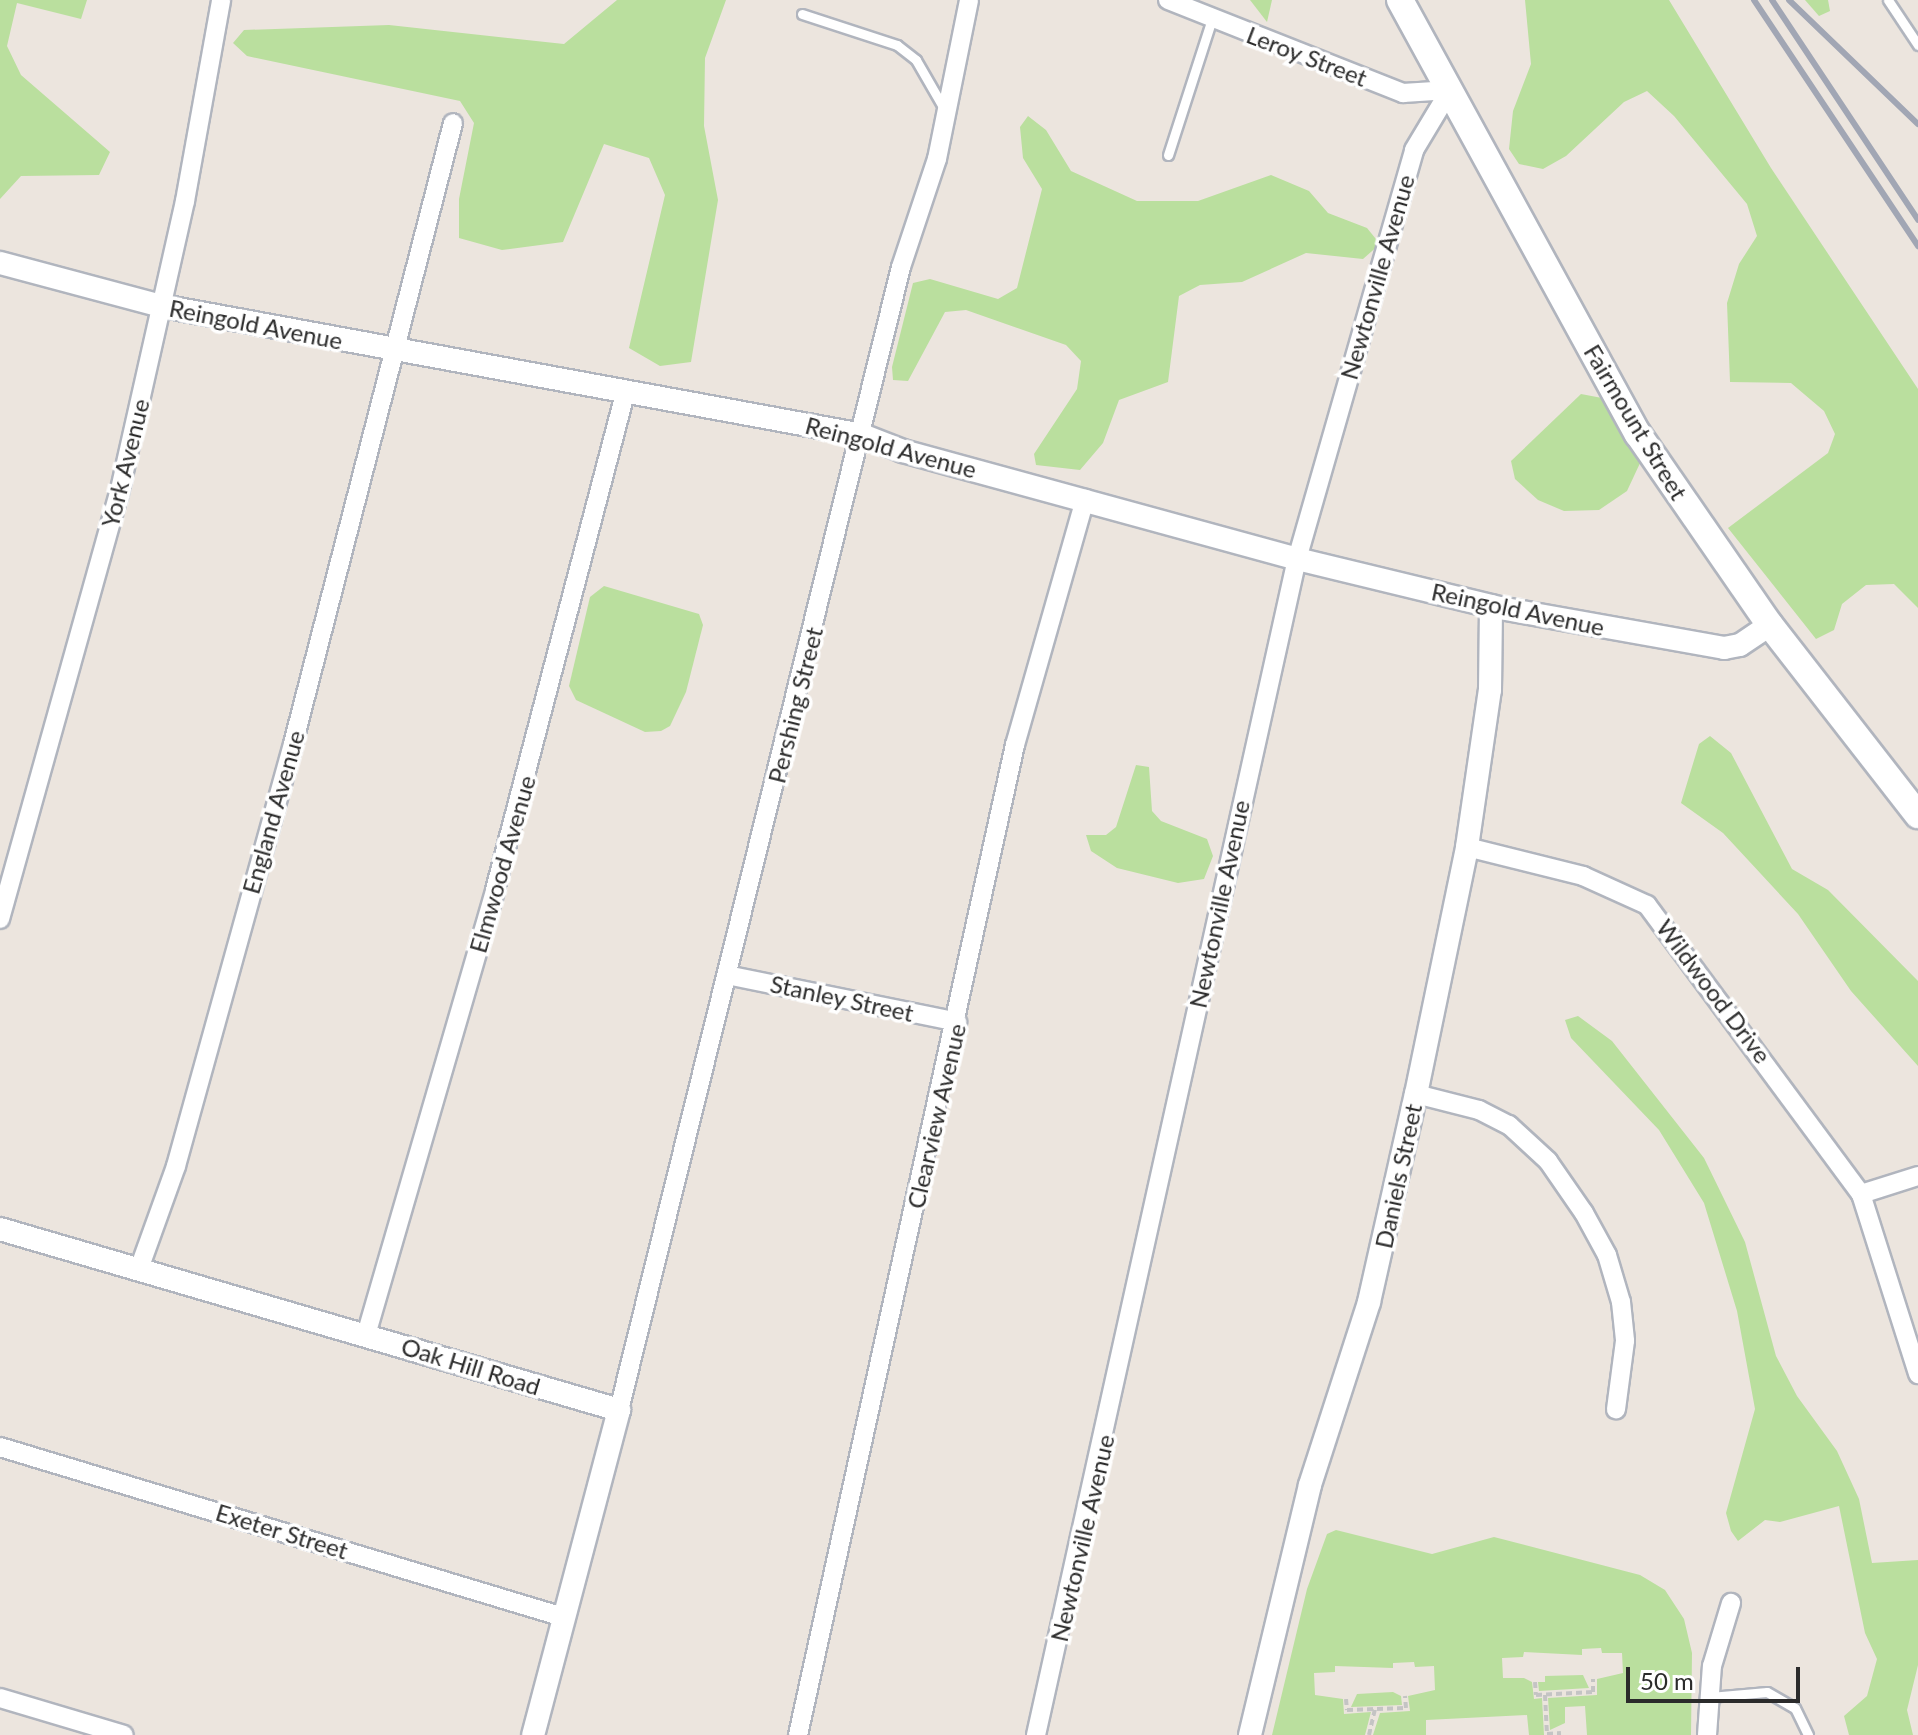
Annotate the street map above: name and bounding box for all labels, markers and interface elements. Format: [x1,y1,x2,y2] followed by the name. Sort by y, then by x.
[1242,20,1372,92] street label: Leroy Street
[1334,171,1420,383] street label: Newtonville Avenue
[167,293,345,355] street label: Reingold Avenue
[1578,339,1694,505] street label: Fairmount Street
[95,395,155,531] street label: York Avenue
[802,410,980,484] street label: Reingold Avenue
[1429,577,1607,641] street label: Reingold Avenue
[762,624,828,786] street label: Pershing Street
[236,727,310,897] street label: England Avenue
[463,772,541,956] street label: Elmwood Avenue
[1183,797,1255,1011] street label: Newtonville Avenue
[1651,914,1777,1068] street label: Wildwood Drive
[768,969,916,1027] street label: Stanley Street
[901,1020,971,1212] street label: Clearview Avenue
[1369,1101,1427,1251] street label: Daniels Street
[398,1331,544,1401] street label: Oak Hill Road
[1044,1431,1120,1645] street label: Newtonville Avenue
[212,1497,352,1565] street label: Exeter Street
[1630,1651,1804,1701] scale bar
[1640,1666,1694,1695] text: 50 m

